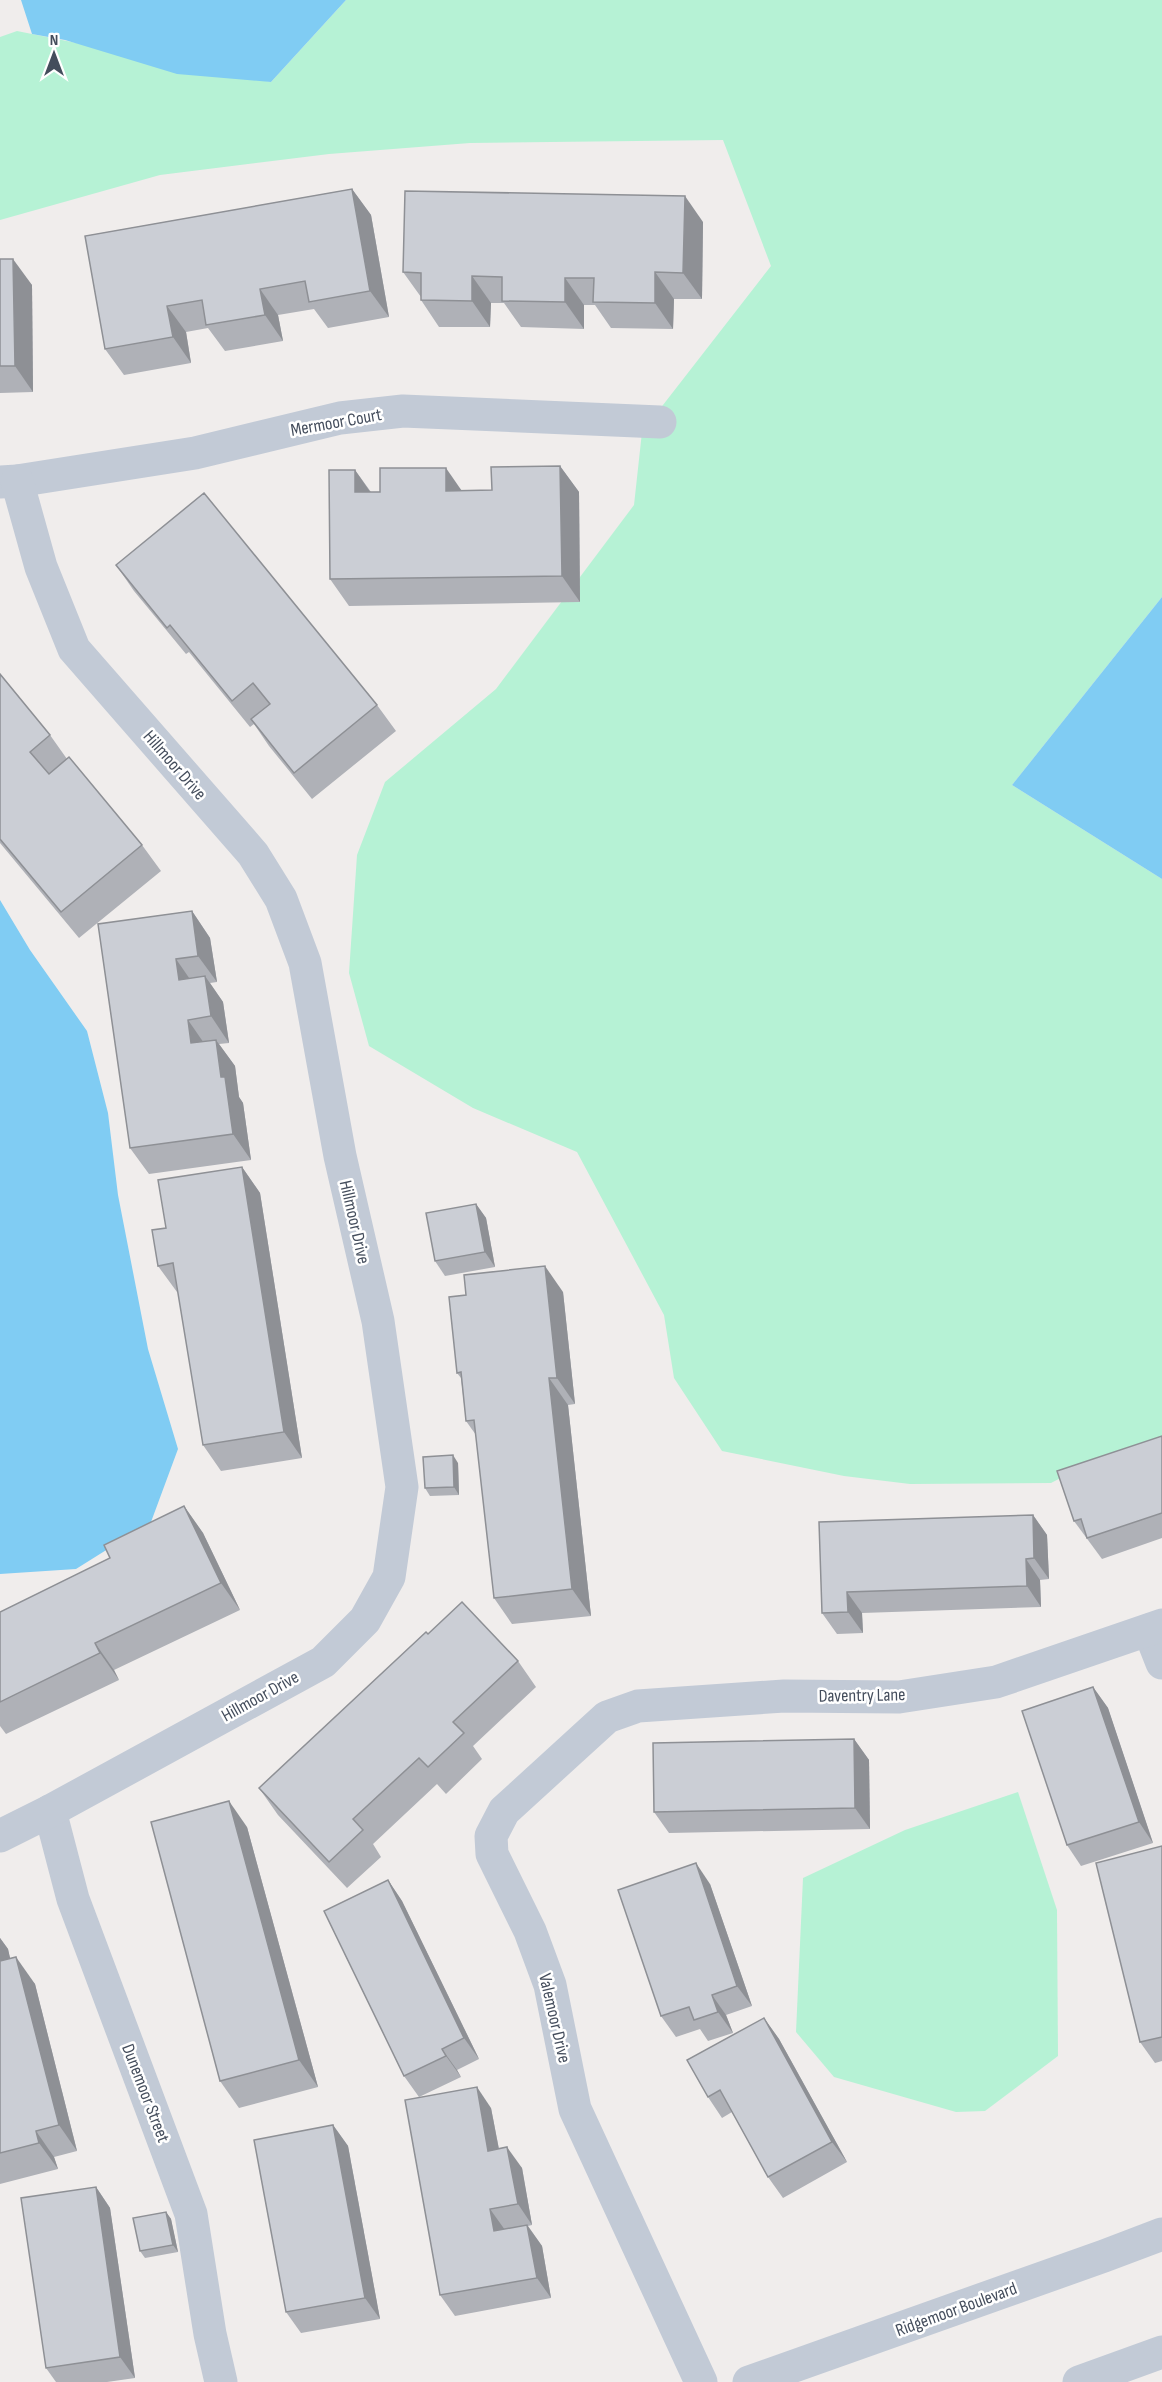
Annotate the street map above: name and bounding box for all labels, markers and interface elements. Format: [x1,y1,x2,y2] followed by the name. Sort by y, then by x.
[24,24,84,84] north arrow
[50,31,58,50] text: N
[289,404,384,441] street label: Mermoor Court
[139,726,210,804] street label: Hillmoor Drive
[335,1178,374,1266] street label: Hillmoor Drive
[218,1667,303,1726] street label: Hillmoor Drive
[819,1684,905,1707] street label: Daventry Lane
[534,1971,575,2065] street label: Valemoor Drive
[117,2041,174,2146] street label: Dunemoor Street
[893,2278,1020,2341] street label: Ridgemoor Boulevard

